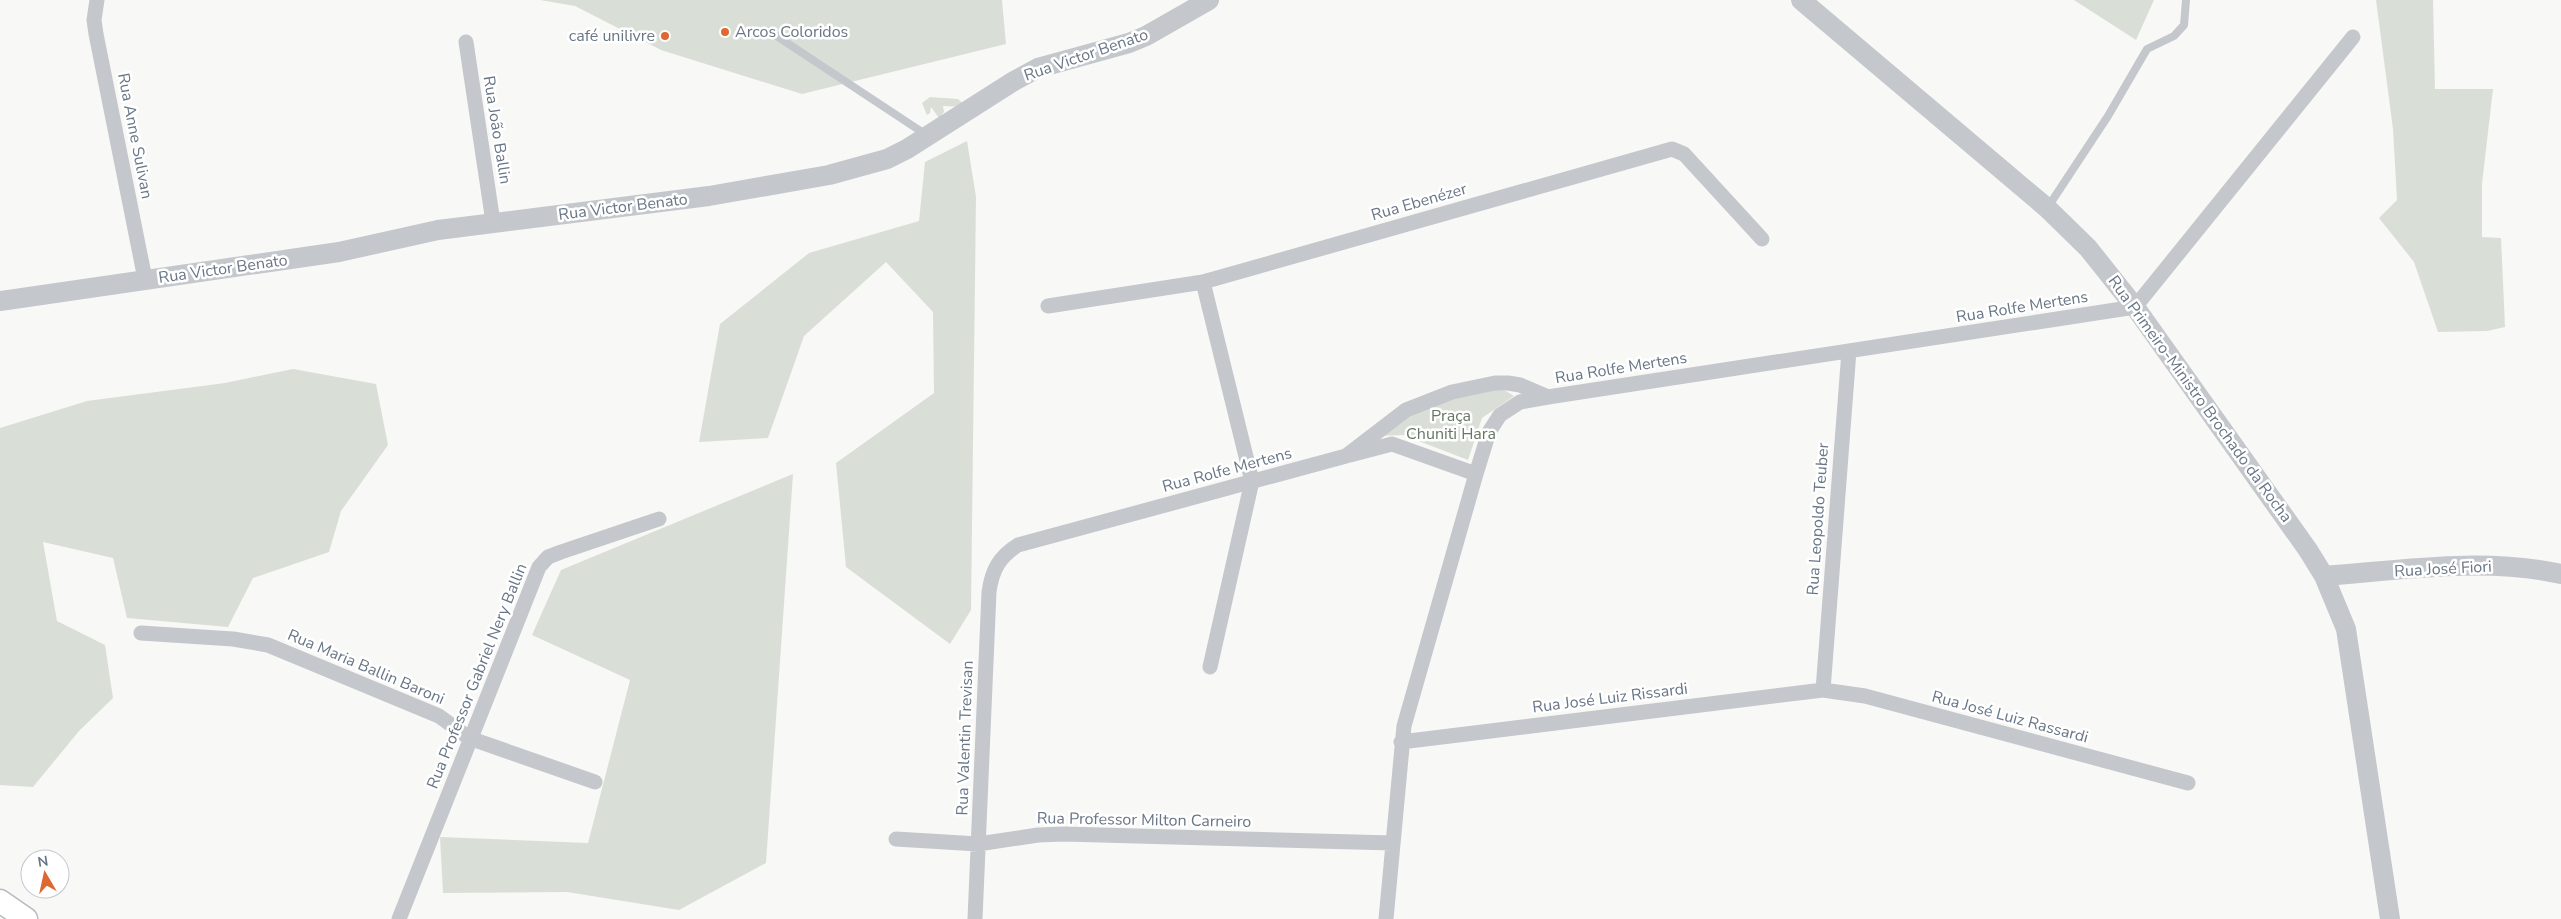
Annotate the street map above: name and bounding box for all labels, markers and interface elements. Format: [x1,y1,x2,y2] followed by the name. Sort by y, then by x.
[735,21,848,43] place label: Arcos Coloridos
[1021,23,1151,87] street label: Rua Victor Benato
[569,25,655,47] place label: café unilivre
[719,26,731,38] marker: Arcos Coloridos
[659,30,671,42] marker: café unilivre
[112,71,158,201] street label: Rua Anne Sulivan
[478,74,516,186] street label: Rua João Ballin
[1369,178,1470,226] street label: Rua Ebenézer
[557,188,689,226] street label: Rua Victor Benato
[157,249,289,289] street label: Rua Victor Benato
[2103,271,2297,527] street label: Rua Primeiro-Ministro Brochado da Rocha
[1954,286,2090,328] street label: Rua Rolfe Mertens
[1553,347,1689,389] street label: Rua Rolfe Mertens
[1406,405,1496,445] park label: Praça Chuniti Hara
[1160,442,1294,498] street label: Rua Rolfe Mertens
[1802,442,1834,596] street label: Rua Leopoldo Teuber
[2394,555,2492,583] street label: Rua José Fiori
[422,560,532,792] street label: Rua Professor Gabriel Nery Ballin
[284,624,448,710] street label: Rua Maria Ballin Baroni
[951,660,979,816] street label: Rua Valentin Trevisan
[1531,678,1689,718] street label: Rua José Luiz Rissardi
[1929,686,2091,748] street label: Rua José Luiz Rassardi
[1037,807,1252,833] street label: Rua Professor Milton Carneiro
[20,849,70,899] north arrow
[36,851,50,872] text: N

